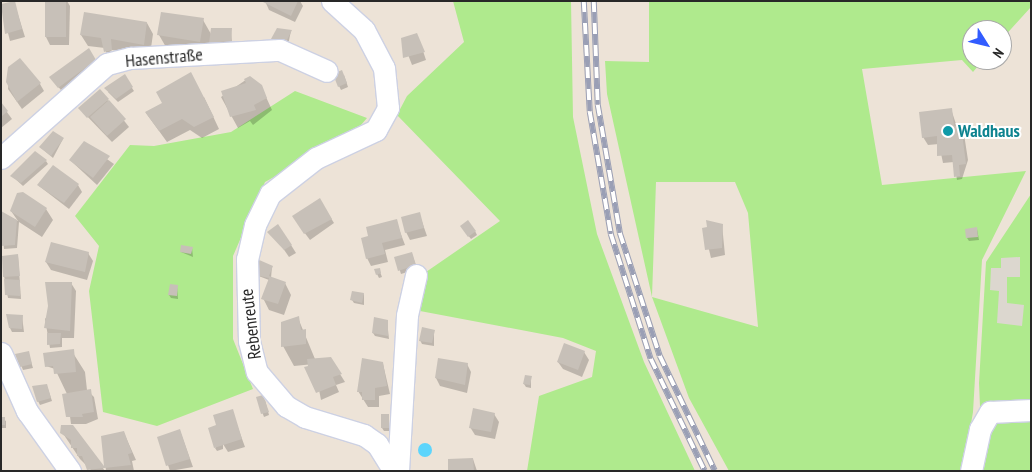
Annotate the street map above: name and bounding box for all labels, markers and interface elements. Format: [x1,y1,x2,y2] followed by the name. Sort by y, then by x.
[962,20,1012,70] north arrow
[124,44,204,72] street label: Hasenstraße
[989,45,1008,62] text: N
[958,120,1020,142] place label: Waldhaus
[942,125,954,137] marker: Waldhaus
[236,287,266,361] street label: Rebenreute

